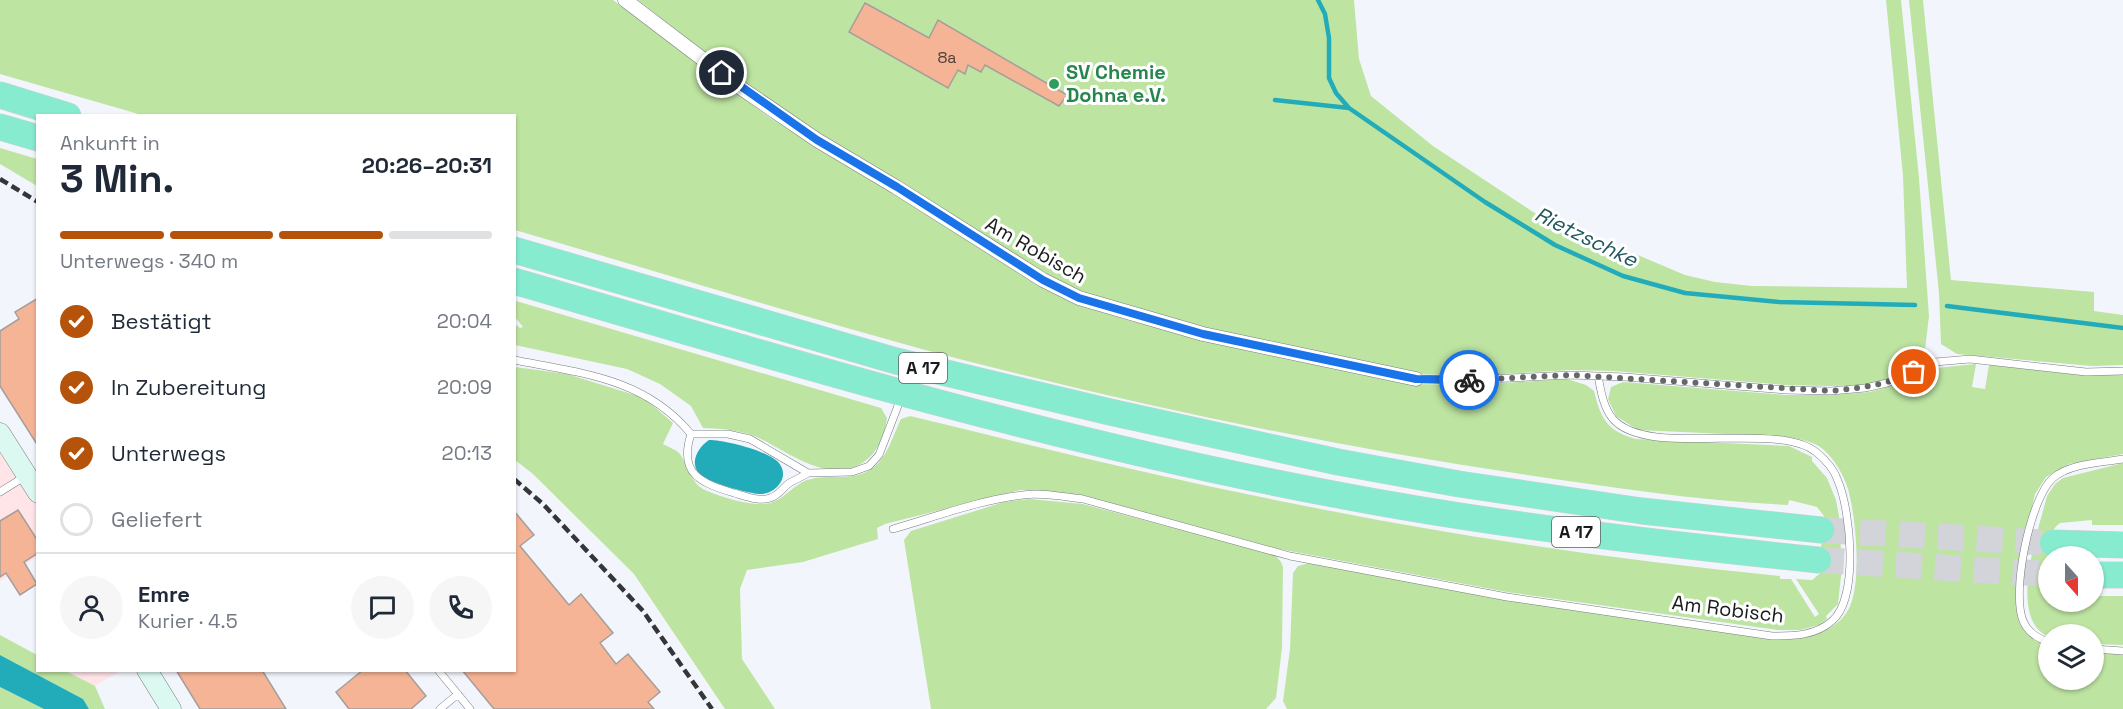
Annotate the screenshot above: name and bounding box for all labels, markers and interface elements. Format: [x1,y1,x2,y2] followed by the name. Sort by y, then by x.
[696,47,747,98] pin
[937,47,957,68] house number: 8a
[705,56,738,89] icon: home
[1066,59,1166,108] place label: SV Chemie Dohna e.V.
[1047,77,1061,91] marker: SV Chemie Dohna e.V.
[60,130,160,156] text: Ankunft in
[362,151,492,179] text: 20:26–20:31
[60,154,174,203] text: 3 Min.
[1531,200,1643,274] water label: Rietzschke
[981,211,1091,289] street label: Am Robisch
[60,248,238,274] text: Unterwegs · 340 m
[60,305,93,338] icon: check
[111,307,212,335] text: Bestätigt
[437,308,492,334] text: 20:04
[1888,346,1939,397] pin
[1439,350,1499,410] courier
[899,353,947,383] road number: A 17
[1897,355,1930,388] icon: bag
[1453,364,1486,397] icon: bike
[60,371,93,404] icon: check
[111,373,266,401] text: In Zubereitung
[437,374,492,400] text: 20:09
[60,437,93,470] icon: check
[111,439,226,467] text: Unterwegs
[442,440,492,466] text: 20:13
[111,505,203,533] text: Geliefert
[1552,517,1600,547] road number: A 17
[2038,546,2104,612] north arrow
[2038,546,2104,690] map controls
[60,576,123,639] button: person
[351,576,414,639] button: chat
[429,576,492,639] button: phone
[138,580,190,608] text: Emre
[1671,589,1785,629] street label: Am Robisch
[138,608,238,634] text: Kurier · 4.5
[2038,624,2104,690] button: layers

